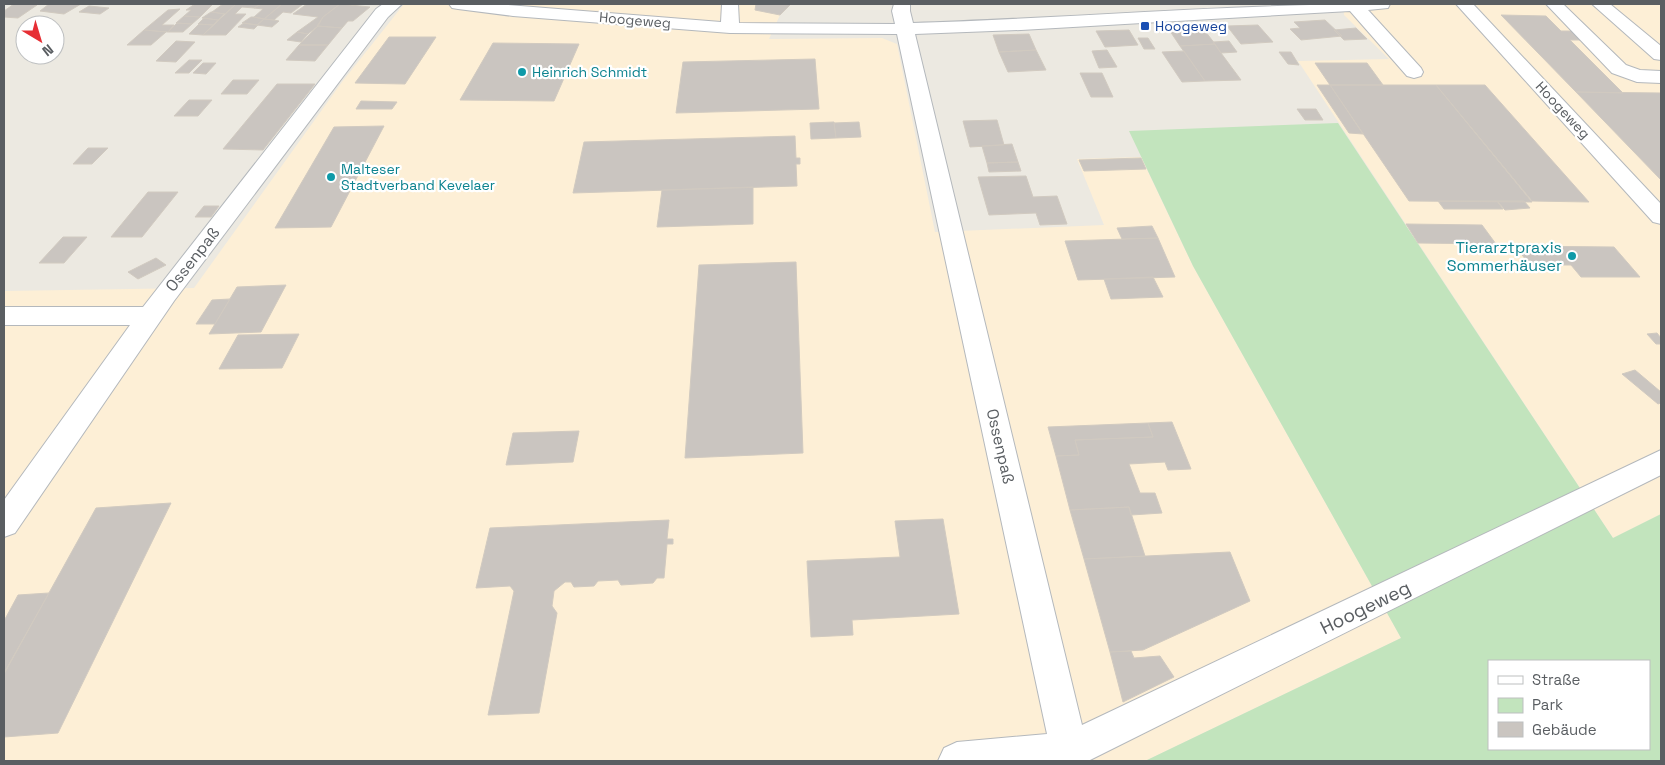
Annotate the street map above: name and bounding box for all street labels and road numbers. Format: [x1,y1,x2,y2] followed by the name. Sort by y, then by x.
[598,8,672,32] street label: Hoogeweg
[1532,78,1594,142] street label: Hoogeweg
[161,223,224,296] street label: Ossenpaß
[982,407,1019,486] street label: Ossenpaß
[1316,575,1415,640] street label: Hoogeweg

